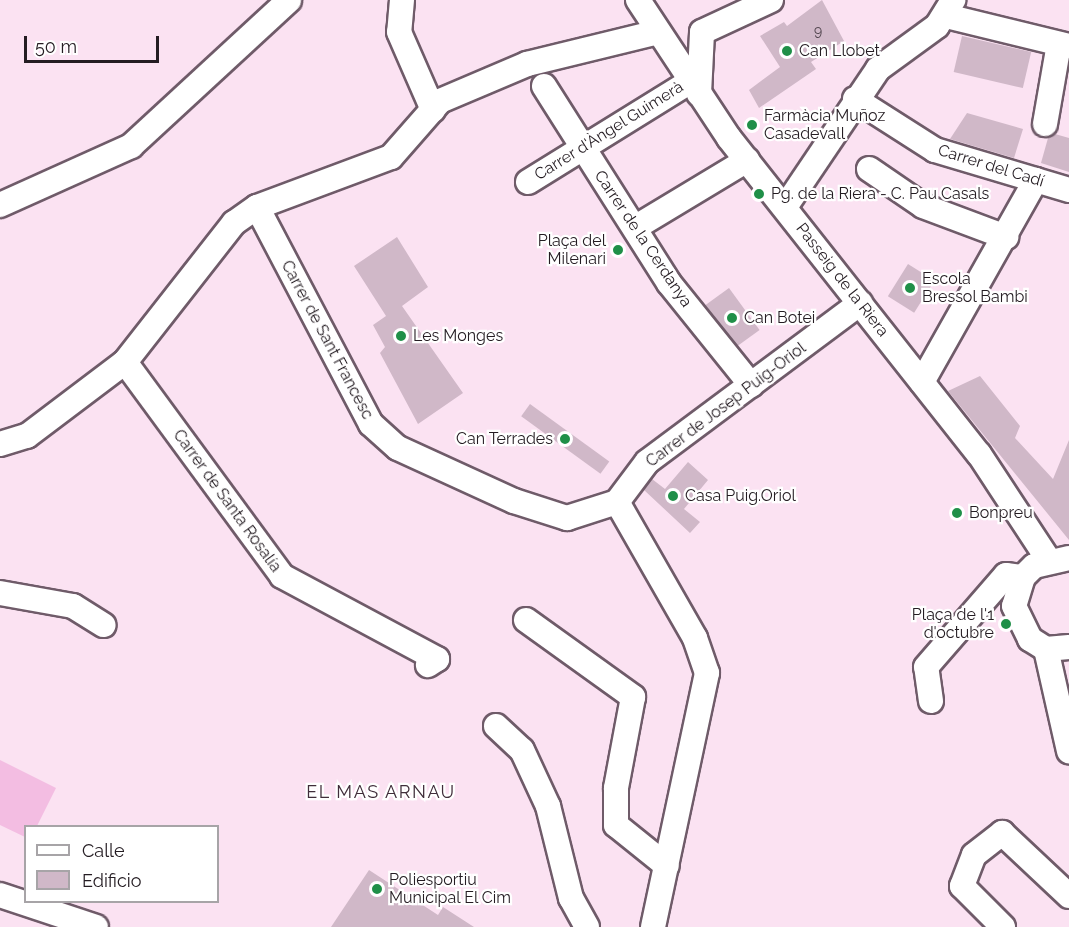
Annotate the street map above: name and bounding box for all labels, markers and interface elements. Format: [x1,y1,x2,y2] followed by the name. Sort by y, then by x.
[814,23,822,39] house number: 9
[27,24,162,62] scale bar
[35,36,77,57] text: 50 m
[799,41,880,61] place label: Can Llobet
[780,44,794,58] marker: Can Llobet
[531,77,687,185] street label: Carrer d'Àngel Guimerà
[764,106,885,144] place label: Farmàcia Muñoz Casadevall
[745,118,759,132] marker: Farmàcia Muñoz Casadevall
[935,141,1047,191] street label: Carrer del Cadí
[590,167,696,311] street label: Carrer de la Cerdanya
[771,184,989,204] place label: Pg. de la Riera - C. Pau Casals
[752,187,766,201] marker: Pg. de la Riera - C. Pau Casals
[792,219,892,341] street label: Passeig de la Riera
[538,231,606,269] place label: Plaça del Milenari
[611,243,625,257] marker: Plaça del Milenari
[277,257,377,423] street label: Carrer de Sant Francesc
[922,269,1028,307] place label: Escola Bressol Bambi
[903,281,917,295] marker: Escola Bressol Bambi
[744,308,815,328] place label: Can Botei
[725,311,739,325] marker: Can Botei
[413,326,503,346] place label: Les Monges
[394,329,408,343] marker: Les Monges
[642,338,810,472] street label: Carrer de Josep Puig-Oriol
[169,426,285,576] street label: Carrer de Santa Rosalía
[456,429,553,449] place label: Can Terrades
[558,432,572,446] marker: Can Terrades
[685,486,796,506] place label: Casa Puig.Oriol
[666,489,680,503] marker: Casa Puig.Oriol
[969,503,1033,523] place label: Bonpreu
[950,506,964,520] marker: Bonpreu
[912,605,994,643] place label: Plaça de l'1 d'octubre
[999,617,1013,631] marker: Plaça de l'1 d'octubre
[306,781,456,803] district label: EL MAS ARNAU
[24,825,219,903] legend
[82,840,125,861] text: Calle
[82,870,141,891] text: Edificio
[389,870,512,908] place label: Poliesportiu Municipal El Cim
[370,882,384,896] marker: Poliesportiu Municipal El Cim

